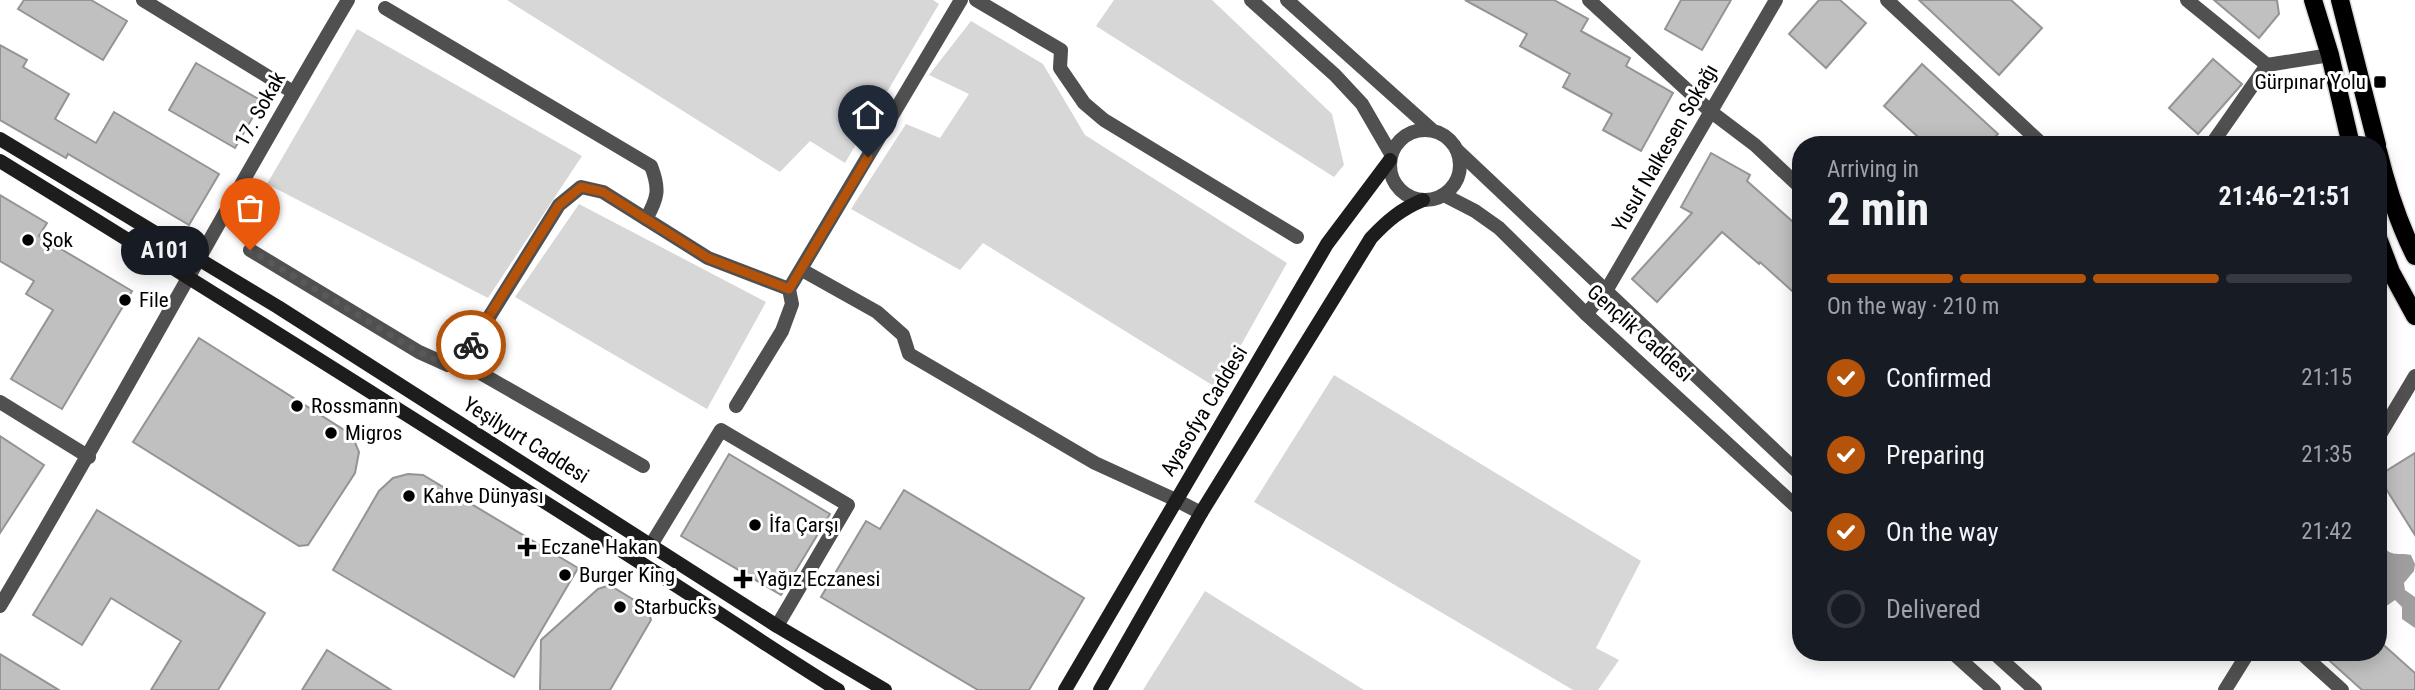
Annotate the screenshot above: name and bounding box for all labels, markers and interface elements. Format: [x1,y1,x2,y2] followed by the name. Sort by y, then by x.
[1607,60,1723,236] street label: Yusuf Nalkesen Sokağı
[230,67,291,150] street label: 17. Sokak
[2254,70,2366,94] place label: Gürpınar Yolu
[2372,74,2388,90] marker: Gürpınar Yolu
[838,85,898,157] pin
[849,96,887,134] icon: home
[1827,156,1919,183] text: Arriving in
[220,178,280,250] pin
[2218,181,2352,211] text: 21:46–21:51
[1827,182,1929,236] text: 2 min
[231,189,269,227] icon: bag
[120,226,208,274] callout: A101
[42,228,73,252] place label: Şok
[20,232,36,248] marker: Şok
[141,237,189,264] text: A101
[1583,280,1697,386] street label: Gençlik Caddesi
[139,288,169,312] place label: File
[117,292,133,308] marker: File
[1827,293,1999,320] text: On the way · 210 m
[436,310,506,380] courier
[452,326,490,364] icon: bike
[1156,342,1252,480] street label: Ayasofya Caddesi
[1827,359,1865,397] icon: check
[1886,363,1992,393] text: Confirmed
[2301,364,2352,391] text: 21:15
[459,392,593,488] street label: Yeşilyurt Caddesi
[311,394,398,418] place label: Rossmann
[289,398,305,414] marker: Rossmann
[345,421,402,445] place label: Migros
[323,425,339,441] marker: Migros
[1827,436,1865,474] icon: check
[1886,440,1985,470] text: Preparing
[2301,441,2352,468] text: 21:35
[423,484,544,508] place label: Kahve Dünyası
[401,488,417,504] marker: Kahve Dünyası
[769,513,839,537] place label: İfa Çarşı
[1827,513,1865,551] icon: check
[747,517,763,533] marker: İfa Çarşı
[1886,517,1999,547] text: On the way
[2301,518,2352,545] text: 21:42
[541,535,658,559] place label: Eczane Hakan
[519,539,535,555] marker: Eczane Hakan
[579,563,675,587] place label: Burger King
[557,567,573,583] marker: Burger King
[757,567,880,591] place label: Yağız Eczanesi
[735,571,751,587] marker: Yağız Eczanesi
[1886,594,1981,624] text: Delivered
[634,595,717,619] place label: Starbucks
[612,599,628,615] marker: Starbucks

